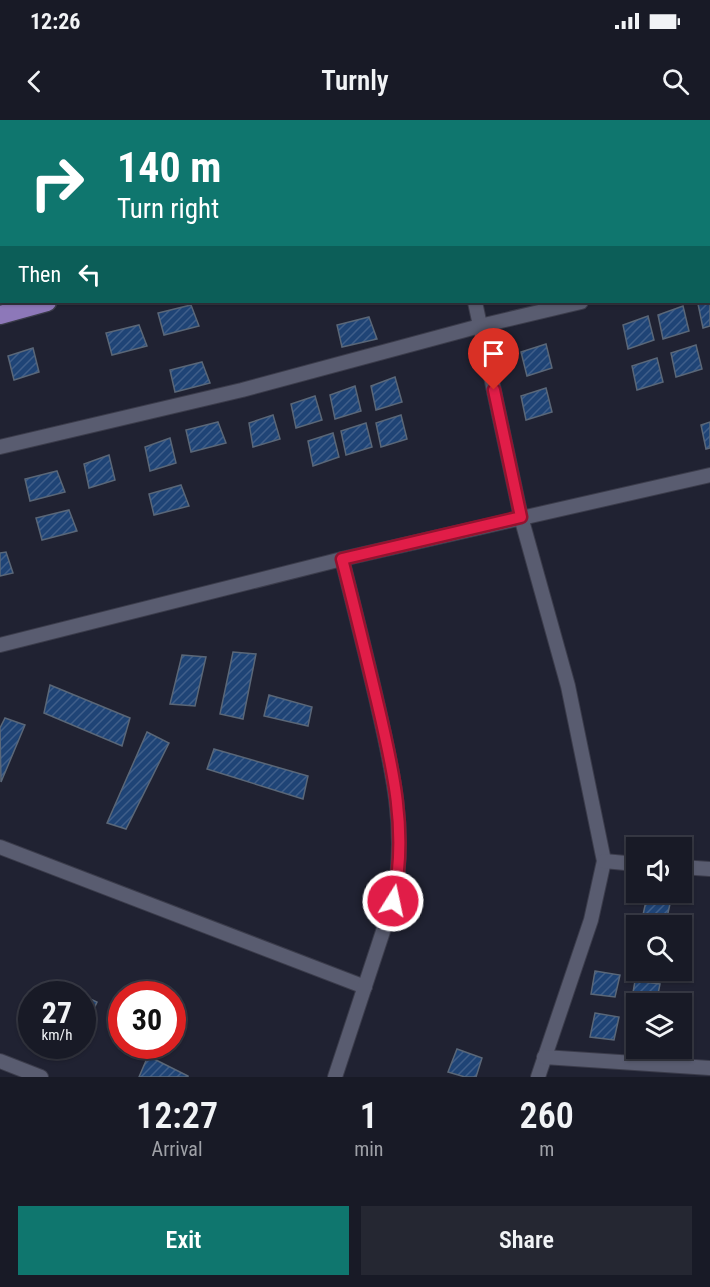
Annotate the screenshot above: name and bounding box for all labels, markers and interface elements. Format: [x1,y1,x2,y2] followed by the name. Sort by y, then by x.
[30,9,81,34] text: 12:26
[18,65,51,98] icon: back
[321,65,389,97] text: Turnly
[659,65,692,98] icon: search
[117,143,222,192] text: 140 m
[18,144,96,222] icon: right
[117,193,219,225] text: Turn right
[73,258,106,291] icon: left
[18,262,61,287] text: Then
[468,328,519,390] pin
[477,337,510,370] icon: arrive
[626,837,692,1059] map controls
[626,837,692,903] button: sound
[361,869,425,933] position arrow
[626,915,692,981] button: search
[108,981,186,1059] speed limit sign: 30
[626,993,692,1059] button: layers
[42,995,72,1030] text: 27
[42,1026,72,1044] text: km/h
[136,1095,218,1137] text: 12:27
[360,1095,378,1137] text: 1
[520,1095,574,1137] text: 260
[152,1137,203,1161] text: Arrival
[354,1137,383,1161] text: min
[539,1137,554,1161] text: m
[18,1206,349,1275] button: Exit
[361,1206,692,1275] button: Share

